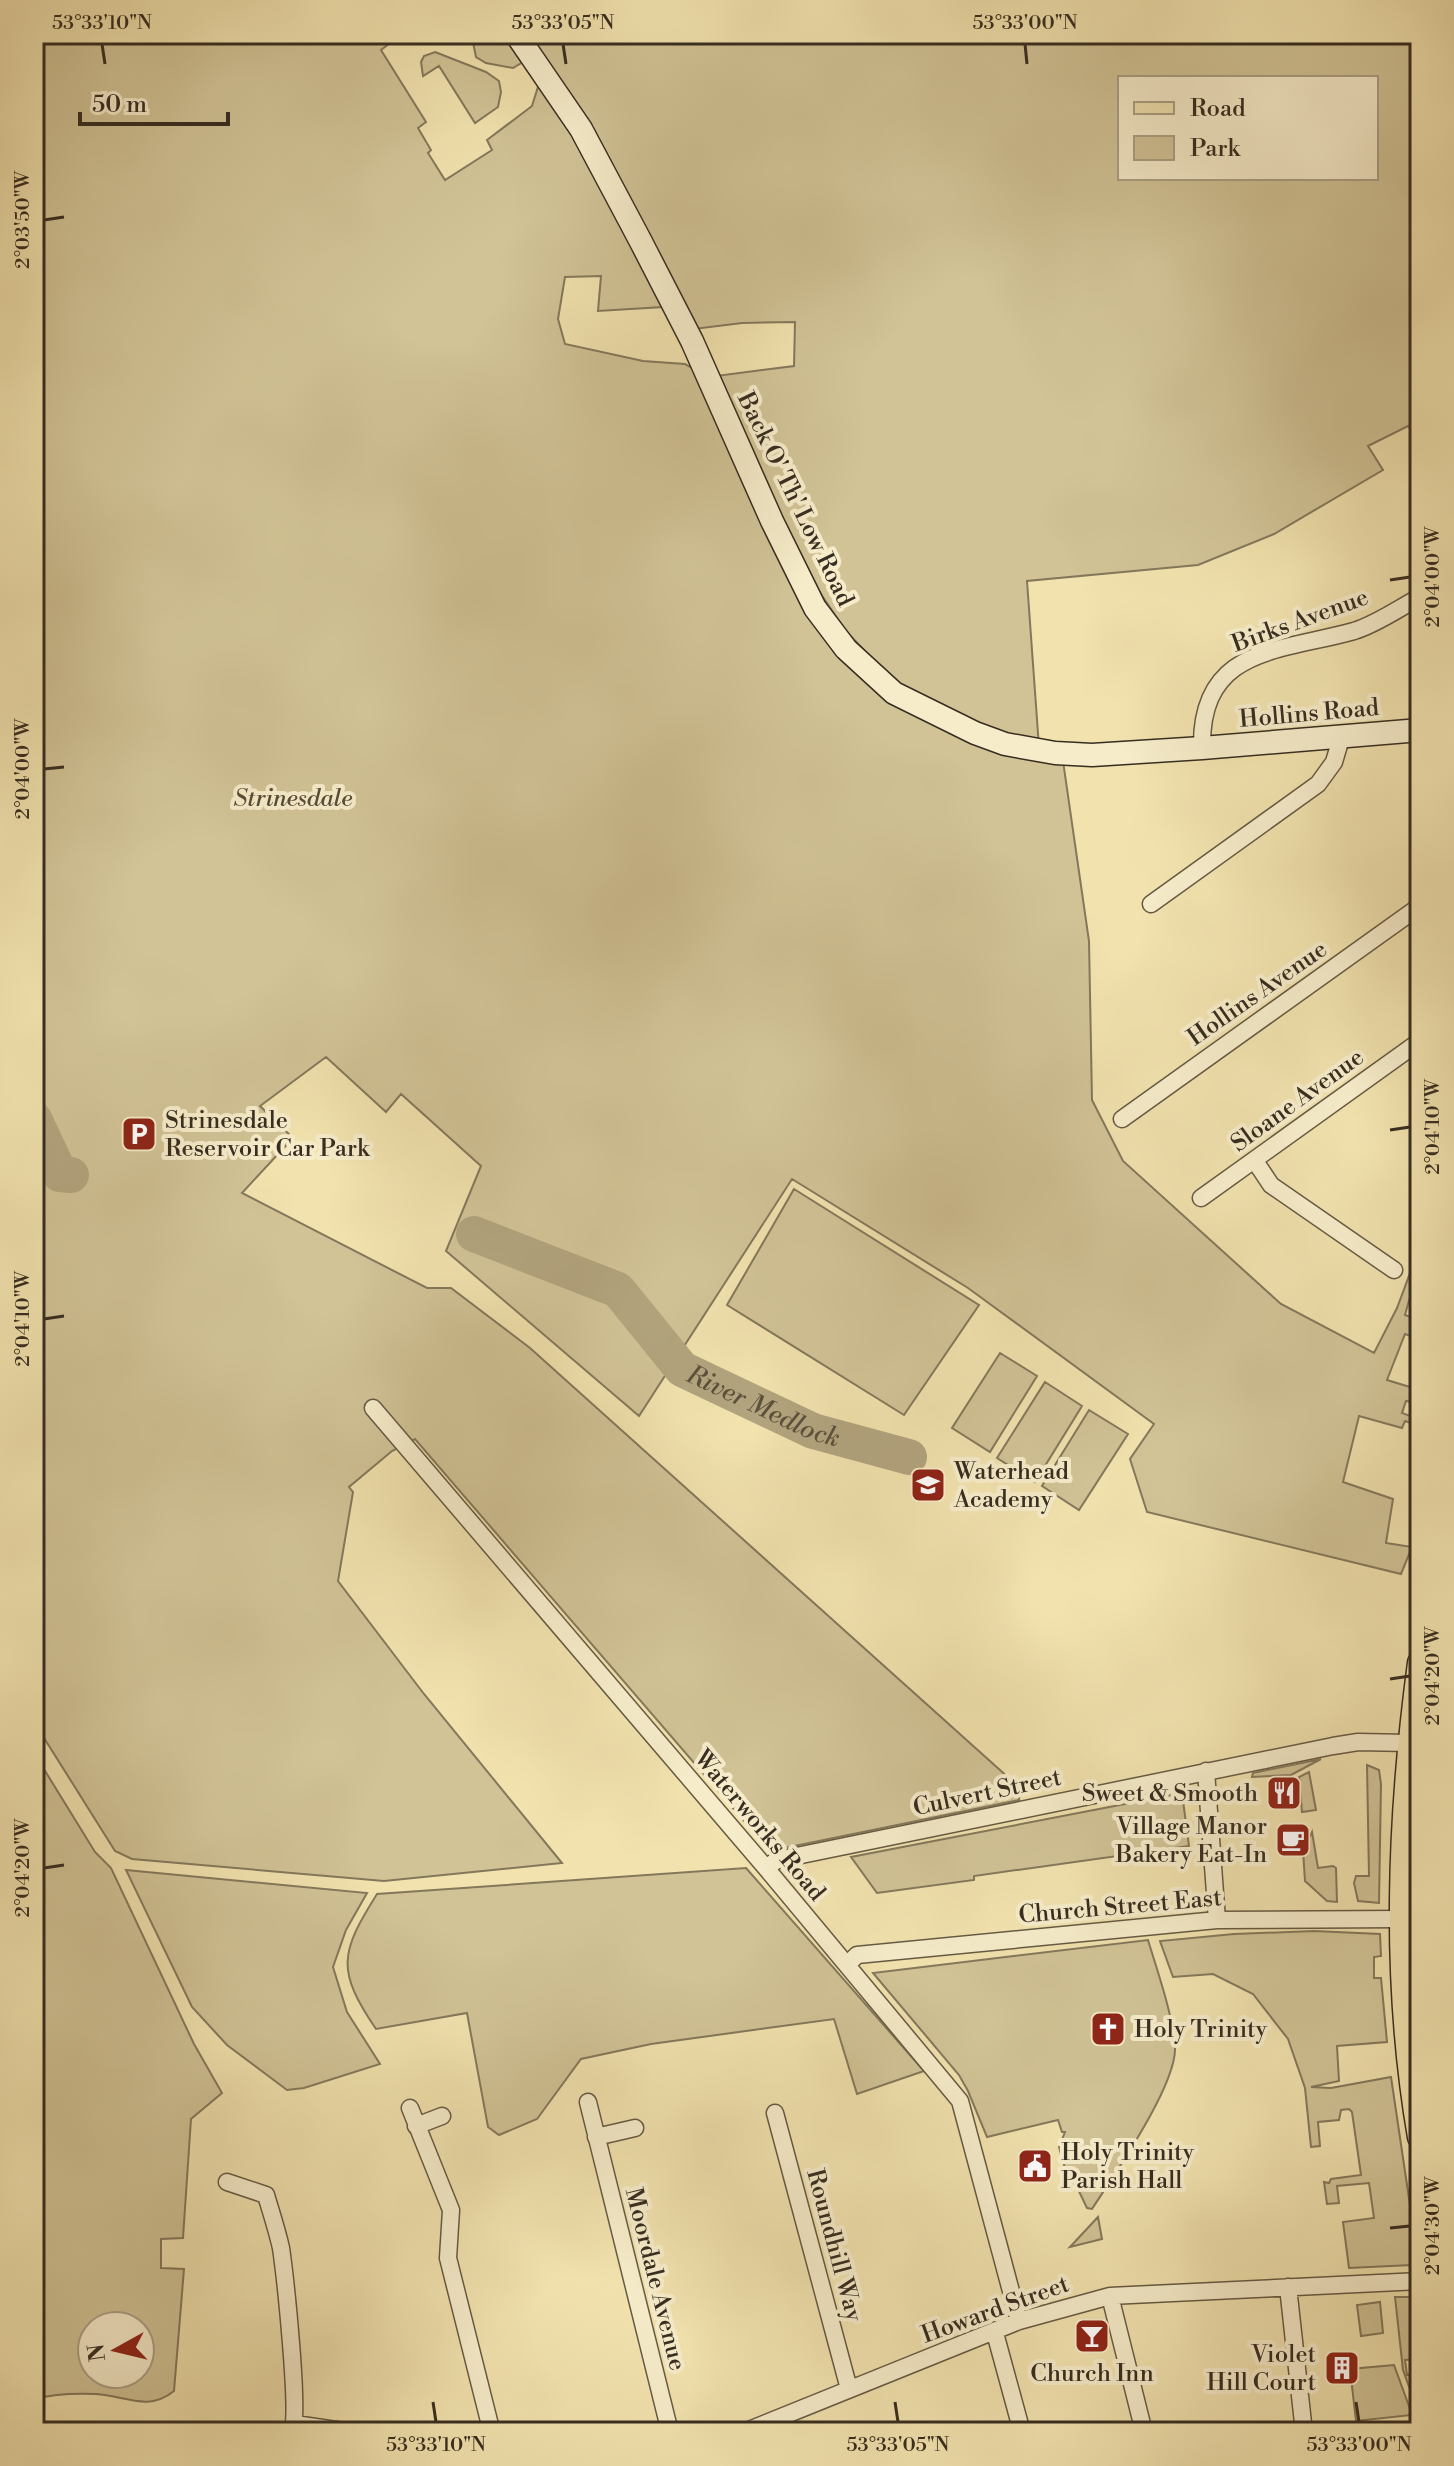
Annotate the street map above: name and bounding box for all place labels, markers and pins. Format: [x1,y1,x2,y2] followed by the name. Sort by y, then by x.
[165,1106,371,1164] place label: Strinesdale Reservoir Car Park
[120,1115,158,1153] parking icon: Strinesdale Reservoir Car Park
[953,1457,1069,1515] place label: Waterhead Academy
[909,1466,947,1504] school or university icon: Waterhead Academy
[1265,1774,1303,1812] restaurant icon: Sweet & Smooth
[1082,1779,1258,1809] place label: Sweet & Smooth
[1115,1812,1267,1870] place label: Village Manor Bakery Eat-In
[1274,1821,1312,1859] cafe icon: Village Manor Bakery Eat-In
[1089,2010,1127,2048] church icon: Holy Trinity
[1134,2015,1268,2045] place label: Holy Trinity
[1061,2138,1195,2196] place label: Holy Trinity Parish Hall
[1016,2147,1054,2185] public building icon: Holy Trinity Parish Hall
[1073,2317,1111,2355] bar icon: Church Inn
[1207,2340,1317,2398] place label: Violet Hill Court
[1323,2349,1361,2387] building icon: Violet Hill Court
[1030,2359,1154,2389] place label: Church Inn

